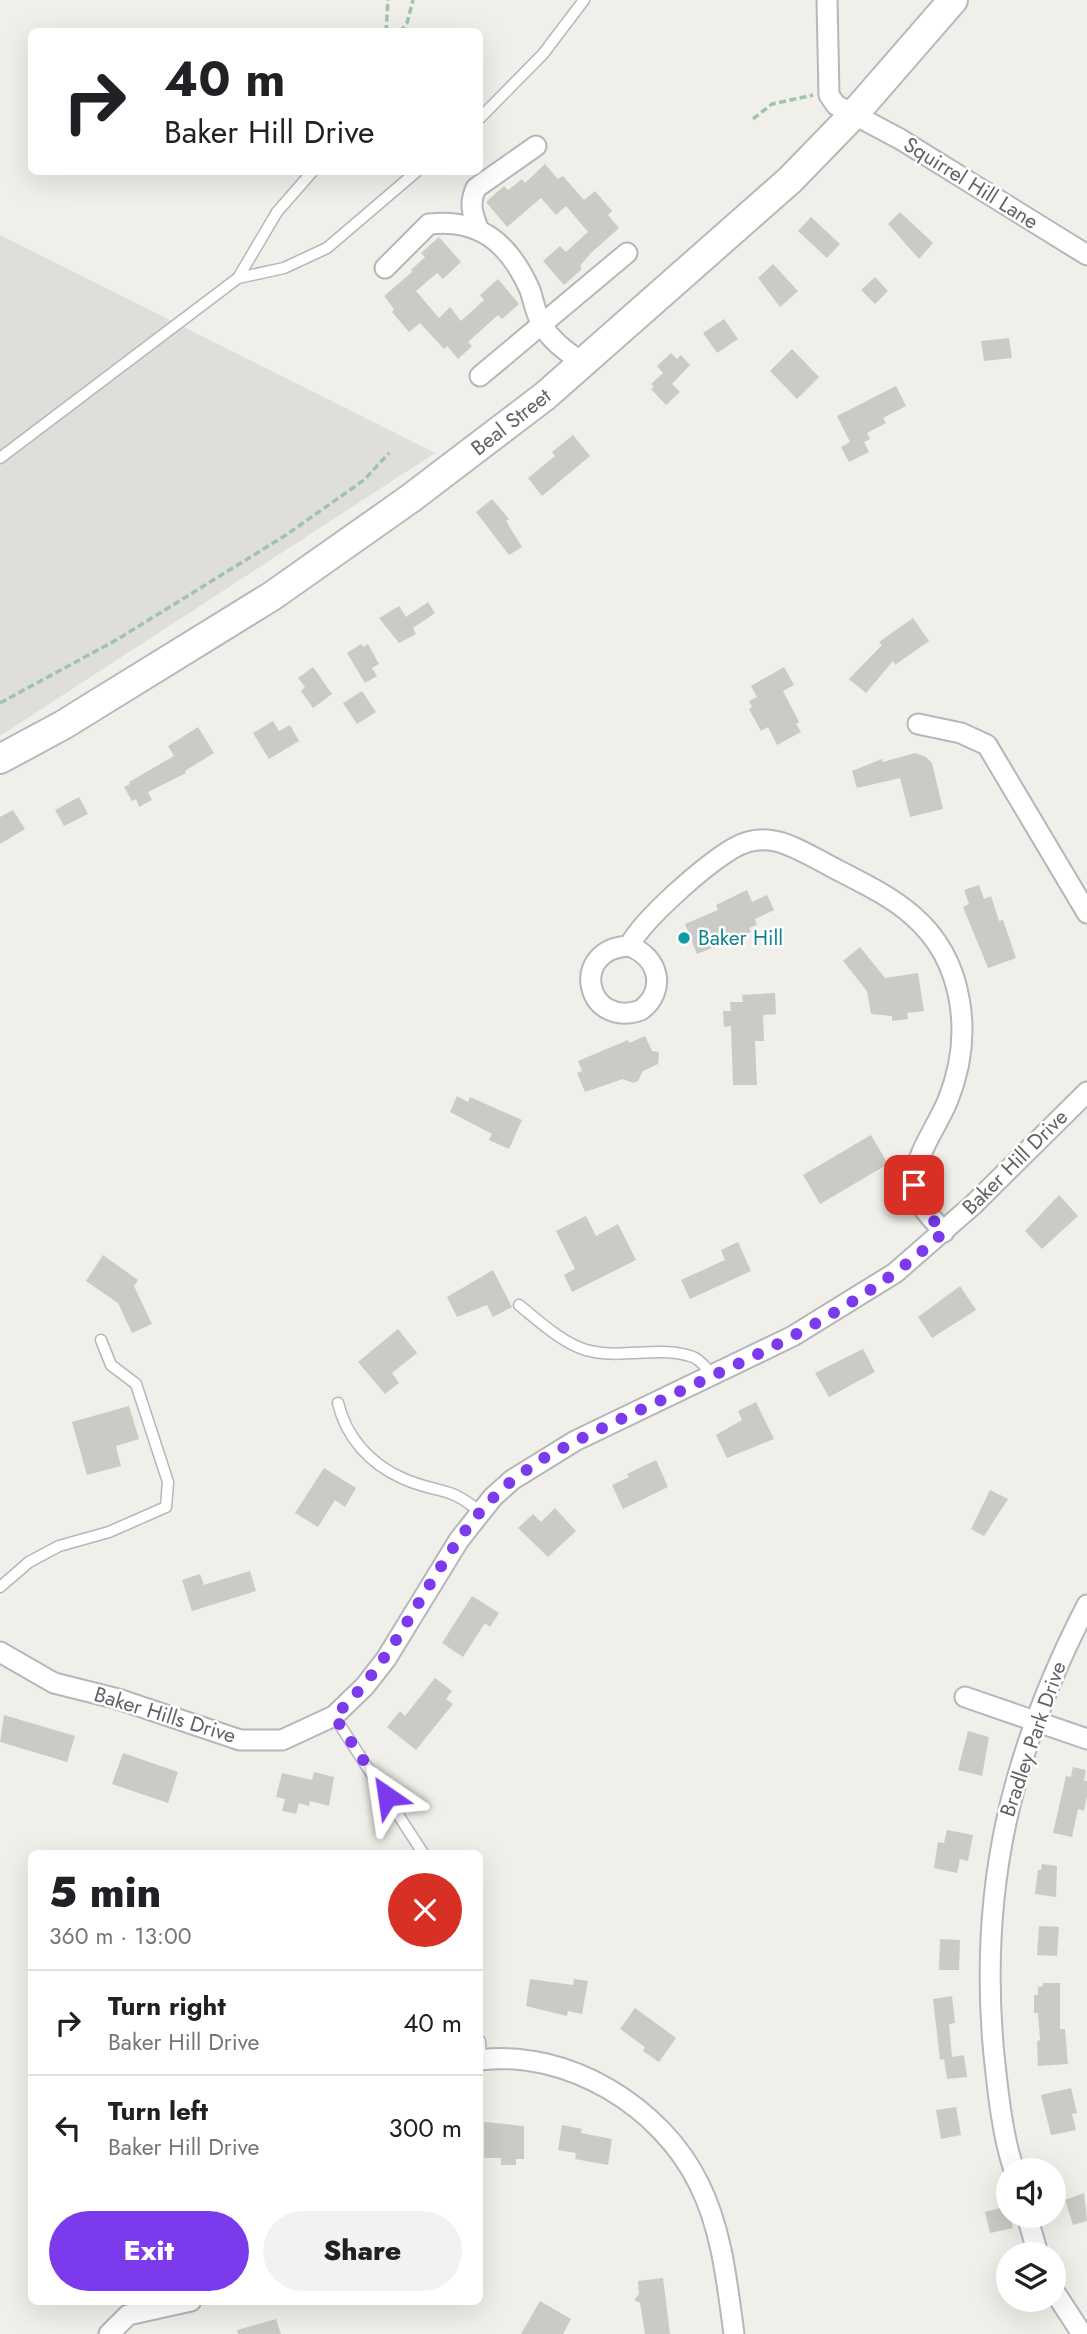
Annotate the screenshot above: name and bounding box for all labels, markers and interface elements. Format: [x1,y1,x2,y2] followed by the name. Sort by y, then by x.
[164,44,286,114] text: 40 m
[49,56,140,147] icon: right
[164,109,375,155] text: Baker Hill Drive
[898,130,1044,237] street label: Squirrel Hill Lane
[465,381,557,463] street label: Beal Street
[698,923,783,953] place label: Baker Hill
[676,930,692,946] marker: Baker Hill
[956,1102,1075,1221] street label: Baker Hill Drive
[884,1155,944,1215] pin
[895,1166,933,1204] icon: arrive
[992,1657,1074,1821] street label: Bradley Park Drive
[90,1679,240,1751] street label: Baker Hills Drive
[350,1759,424,1833] position arrow
[49,1862,161,1923] text: 5 min
[388,1873,462,1947] button: close
[49,1919,192,1953] text: 360 m · 13:00
[108,1987,226,2025] text: Turn right
[49,2004,87,2042] icon: right
[403,2004,462,2042] text: 40 m
[108,2025,259,2059] text: Baker Hill Drive
[108,2092,208,2130] text: Turn left
[49,2109,87,2147] icon: left
[389,2109,462,2147] text: 300 m
[108,2130,259,2164] text: Baker Hill Drive
[996,2158,1066,2312] map controls
[996,2158,1066,2228] button: sound
[49,2211,249,2291] button: Exit
[263,2211,462,2291] button: Share
[996,2242,1066,2312] button: layers

